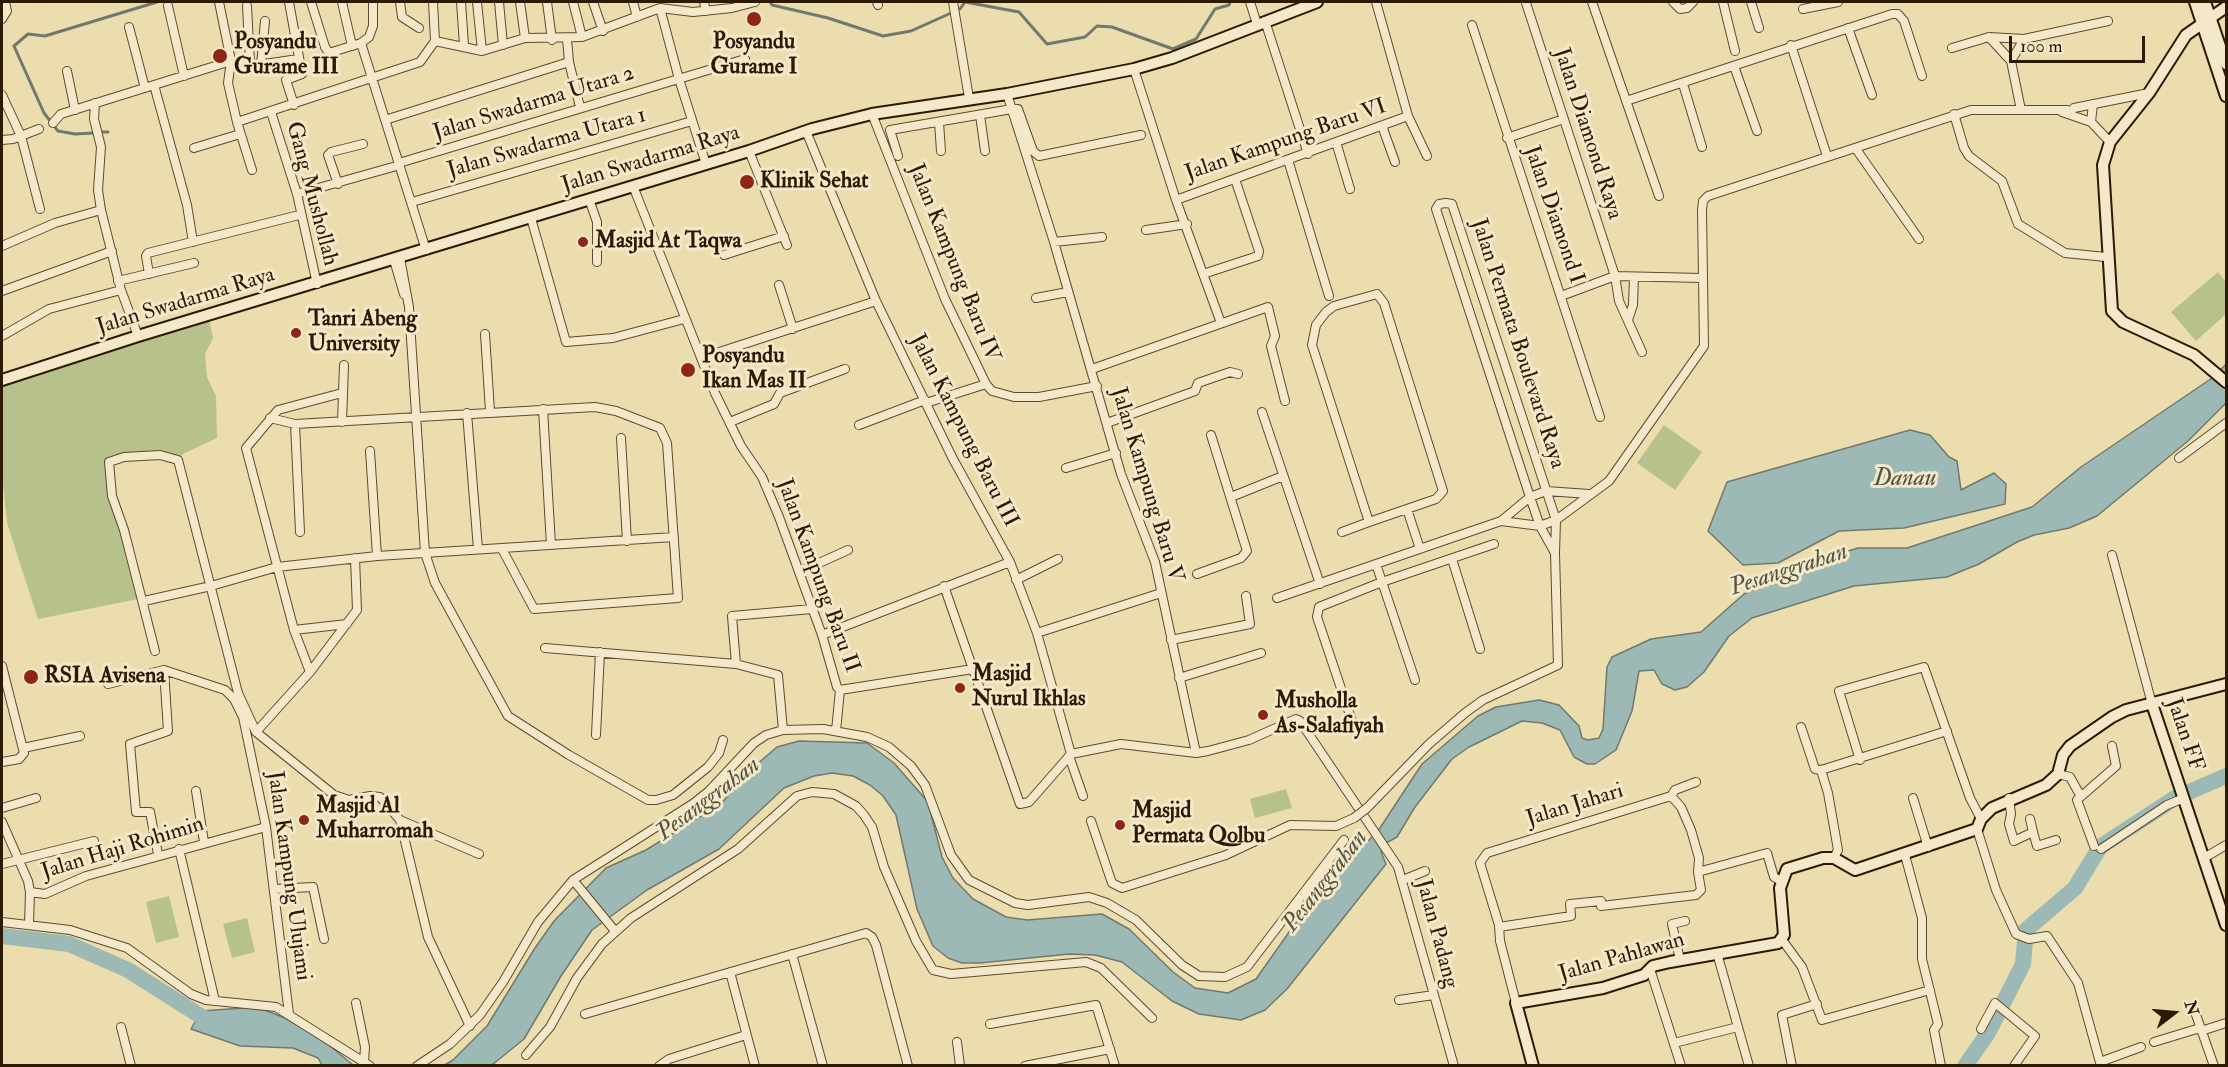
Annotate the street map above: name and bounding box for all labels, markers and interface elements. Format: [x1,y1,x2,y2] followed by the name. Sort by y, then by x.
[745,10,763,28] marker: Posyandu Gurame I
[2012,24,2148,62] scale bar
[234,30,339,82] place label: Posyandu Gurame III
[711,30,797,82] place label: Posyandu Gurame I
[2020,35,2063,58] text: 100 m
[1547,45,1627,223] street label: Jalan Diamond Raya
[211,47,229,65] marker: Posyandu Gurame III
[430,61,638,147] street label: Jalan Swadarma Utara 2
[1182,94,1390,188] street label: Jalan Kampung Baru VI
[445,103,649,185] street label: Jalan Swadarma Utara 1
[279,119,343,269] street label: Gang Mushollah
[559,120,743,200] street label: Jalan Swadarma Raya
[1517,143,1589,287] street label: Jalan Diamond I
[901,160,1005,366] street label: Jalan Kampung Baru IV
[760,169,868,195] place label: Klinik Sehat
[738,173,756,191] marker: Klinik Sehat
[1464,216,1570,472] street label: Jalan Permata Boulevard Raya
[595,229,742,255] place label: Masjid At Taqwa
[576,235,590,249] marker: Masjid At Taqwa
[94,262,278,342] street label: Jalan Swadarma Raya
[308,307,417,358] place label: Tanri Abeng University
[289,326,303,340] marker: Tanri Abeng University
[903,330,1023,532] street label: Jalan Kampung Baru III
[702,344,806,396] place label: Posyandu Ikan Mas II
[679,361,697,379] marker: Posyandu Ikan Mas II
[1104,385,1188,585] street label: Jalan Kampung Baru V
[1874,466,1936,494] water label: Danau
[770,476,864,676] street label: Jalan Kampung Baru II
[1726,538,1852,604] water label: Pesanggrahan
[972,662,1085,714] place label: Masjid Nurul Ikhlas
[44,664,165,690] place label: RSIA Avisena
[22,668,40,686] marker: RSIA Avisena
[953,681,967,695] marker: Masjid Nurul Ikhlas
[1275,689,1384,740] place label: Musholla As-Salafiyah
[2159,695,2209,775] street label: Jalan FF
[1256,708,1270,722] marker: Musholla As-Salafiyah
[652,752,766,848] water label: Pesanggrahan
[260,770,316,982] street label: Jalan Kampung Ulujami
[1523,779,1627,833] street label: Jalan Jahari
[316,794,433,846] place label: Masjid Al Muharromah
[1132,799,1265,850] place label: Masjid Permata Qolbu
[39,812,207,886] street label: Jalan Haji Rohimin
[297,813,311,827] marker: Masjid Al Muharromah
[1113,818,1127,832] marker: Masjid Permata Qolbu
[1277,825,1375,939] water label: Pesanggrahan
[1409,877,1463,991] street label: Jalan Padang
[1556,927,1688,989] street label: Jalan Pahlawan
[2144,983,2204,1043] north arrow
[2180,998,2203,1018] text: N

